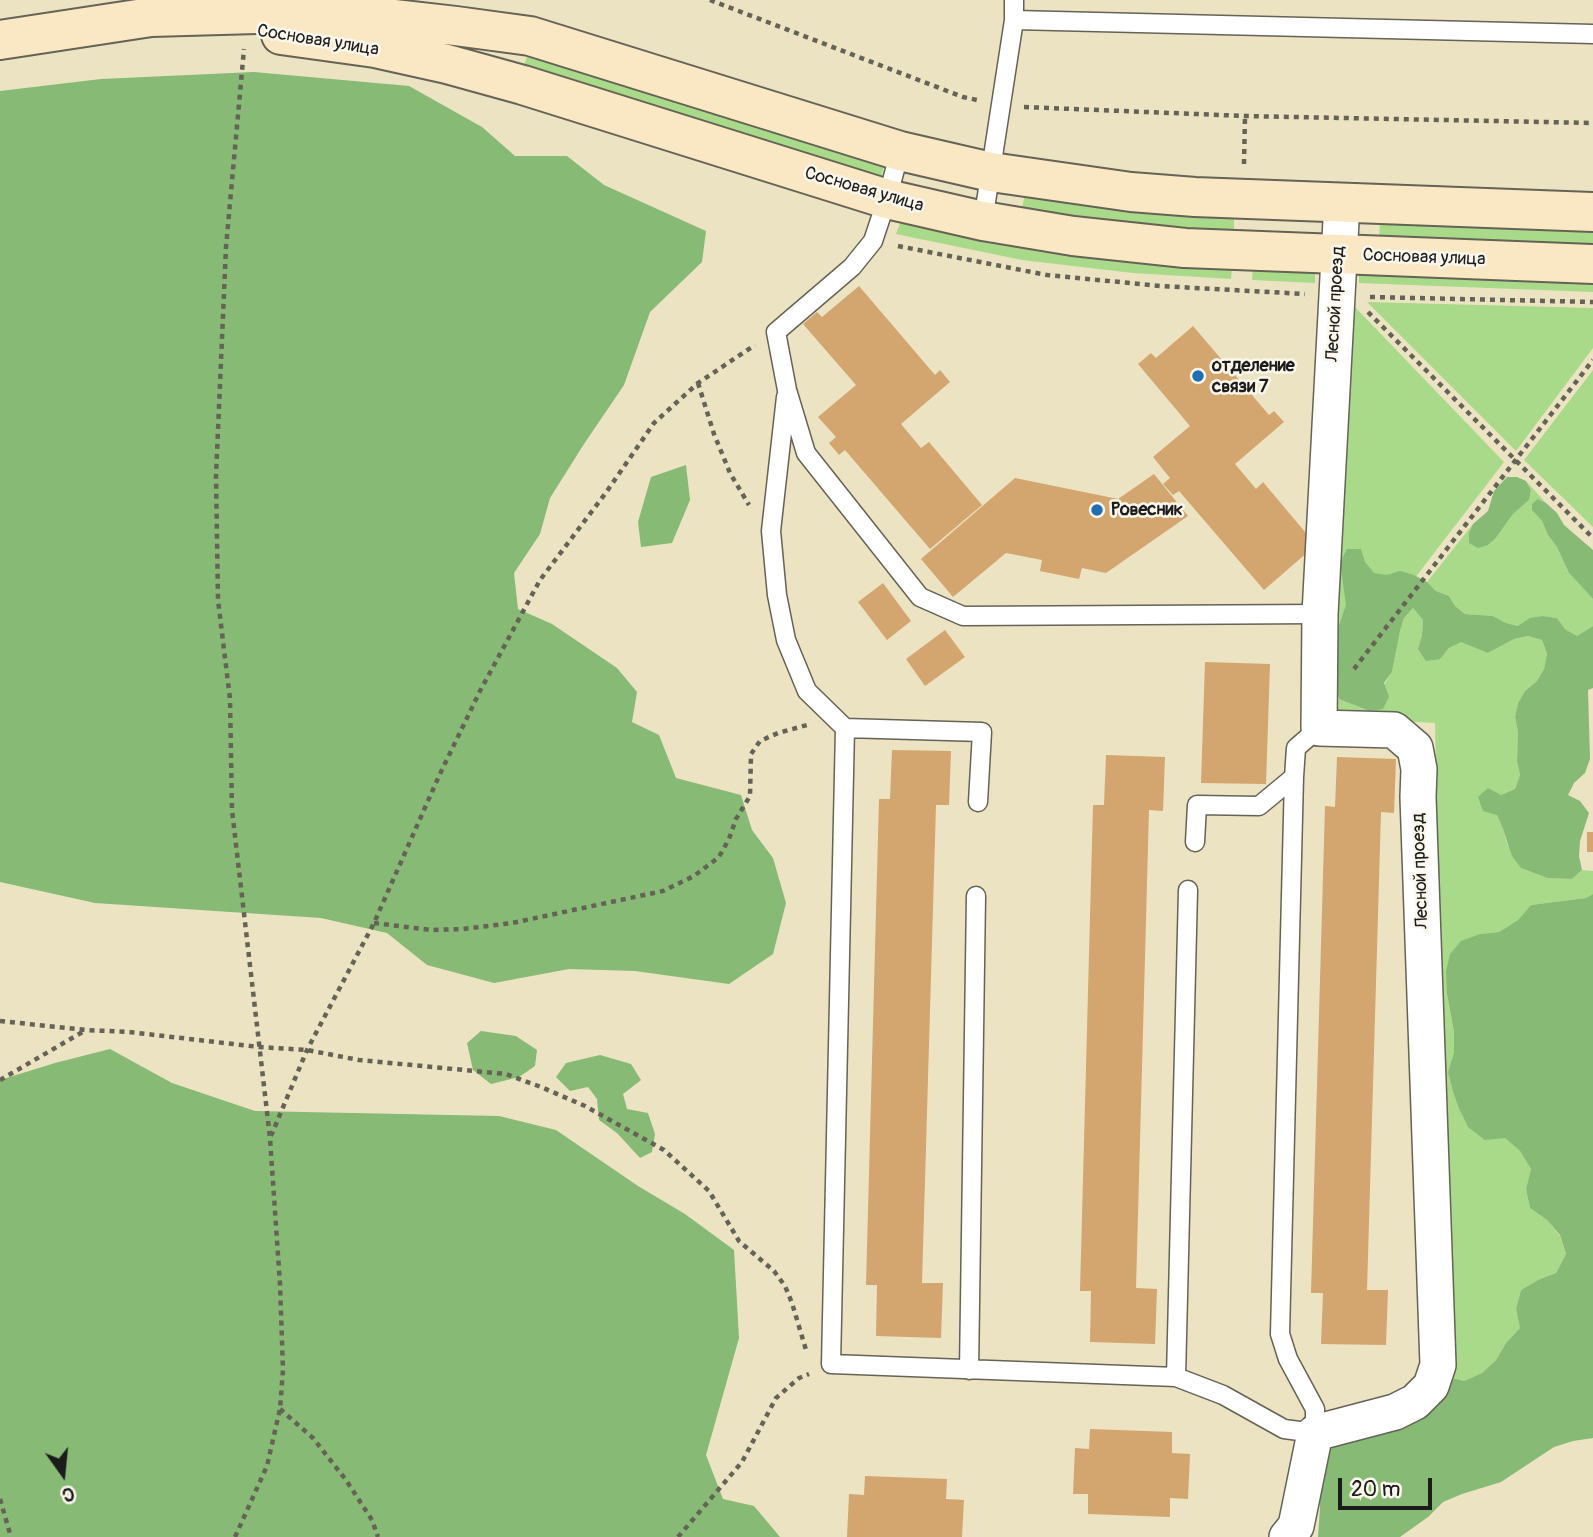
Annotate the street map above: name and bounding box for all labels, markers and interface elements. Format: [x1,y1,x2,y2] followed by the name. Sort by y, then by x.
[256,21,380,61] street label: Сосновая улица
[802,163,926,217] street label: Сосновая улица
[1362,245,1486,271] street label: Сосновая улица
[1322,246,1350,362] street label: Лесной проезд
[1212,355,1295,398] place label: отделение связи 7
[1190,368,1206,384] marker: отделение связи 7
[1111,499,1183,521] place label: Ровесник
[1089,502,1105,518] marker: Ровесник
[1408,813,1434,929] street label: Лесной проезд
[28,1439,98,1509] north arrow
[1341,1464,1436,1508] scale bar
[1351,1476,1400,1503] text: 20 m
[60,1481,77,1507] text: С

